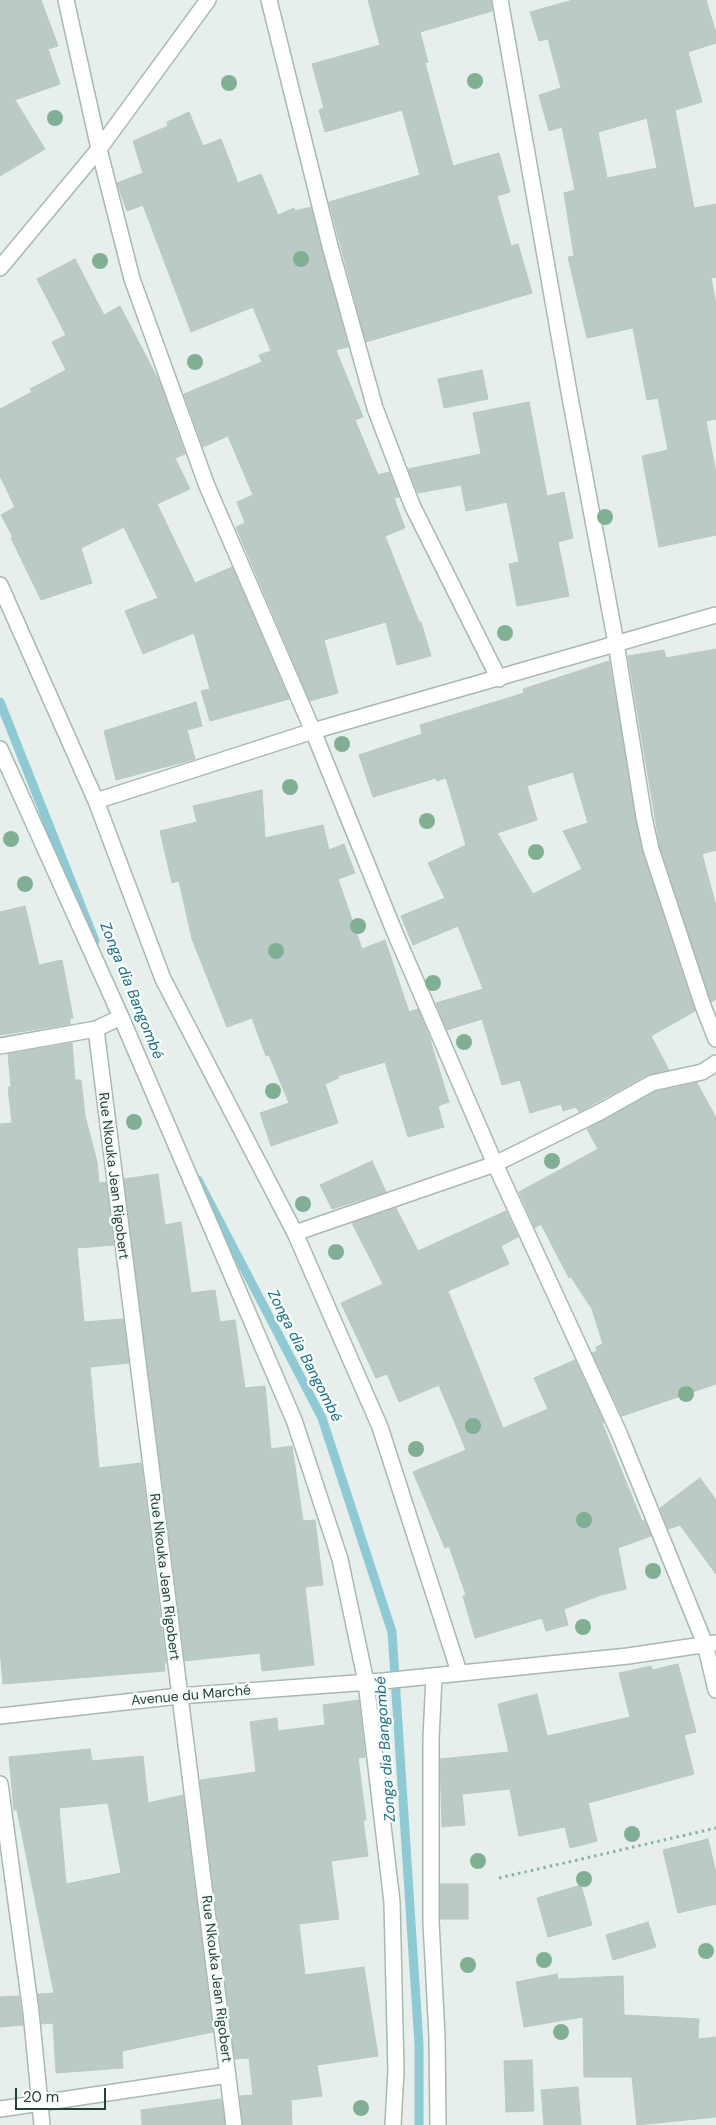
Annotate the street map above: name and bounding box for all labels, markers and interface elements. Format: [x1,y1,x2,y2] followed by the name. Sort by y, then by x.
[95,920,167,1062] water label: Zonga dia Bangombé
[94,1092,132,1260] street label: Rue Nkouka Jean Rigobert
[263,1287,345,1425] water label: Zonga dia Bangombé
[145,1493,183,1661] street label: Rue Nkouka Jean Rigobert
[372,1676,400,1822] water label: Zonga dia Bangombé
[130,1682,252,1710] street label: Avenue du Marché
[197,1895,235,2063] street label: Rue Nkouka Jean Rigobert
[18,2078,109,2110] scale bar
[23,2087,59,2107] text: 20 m

